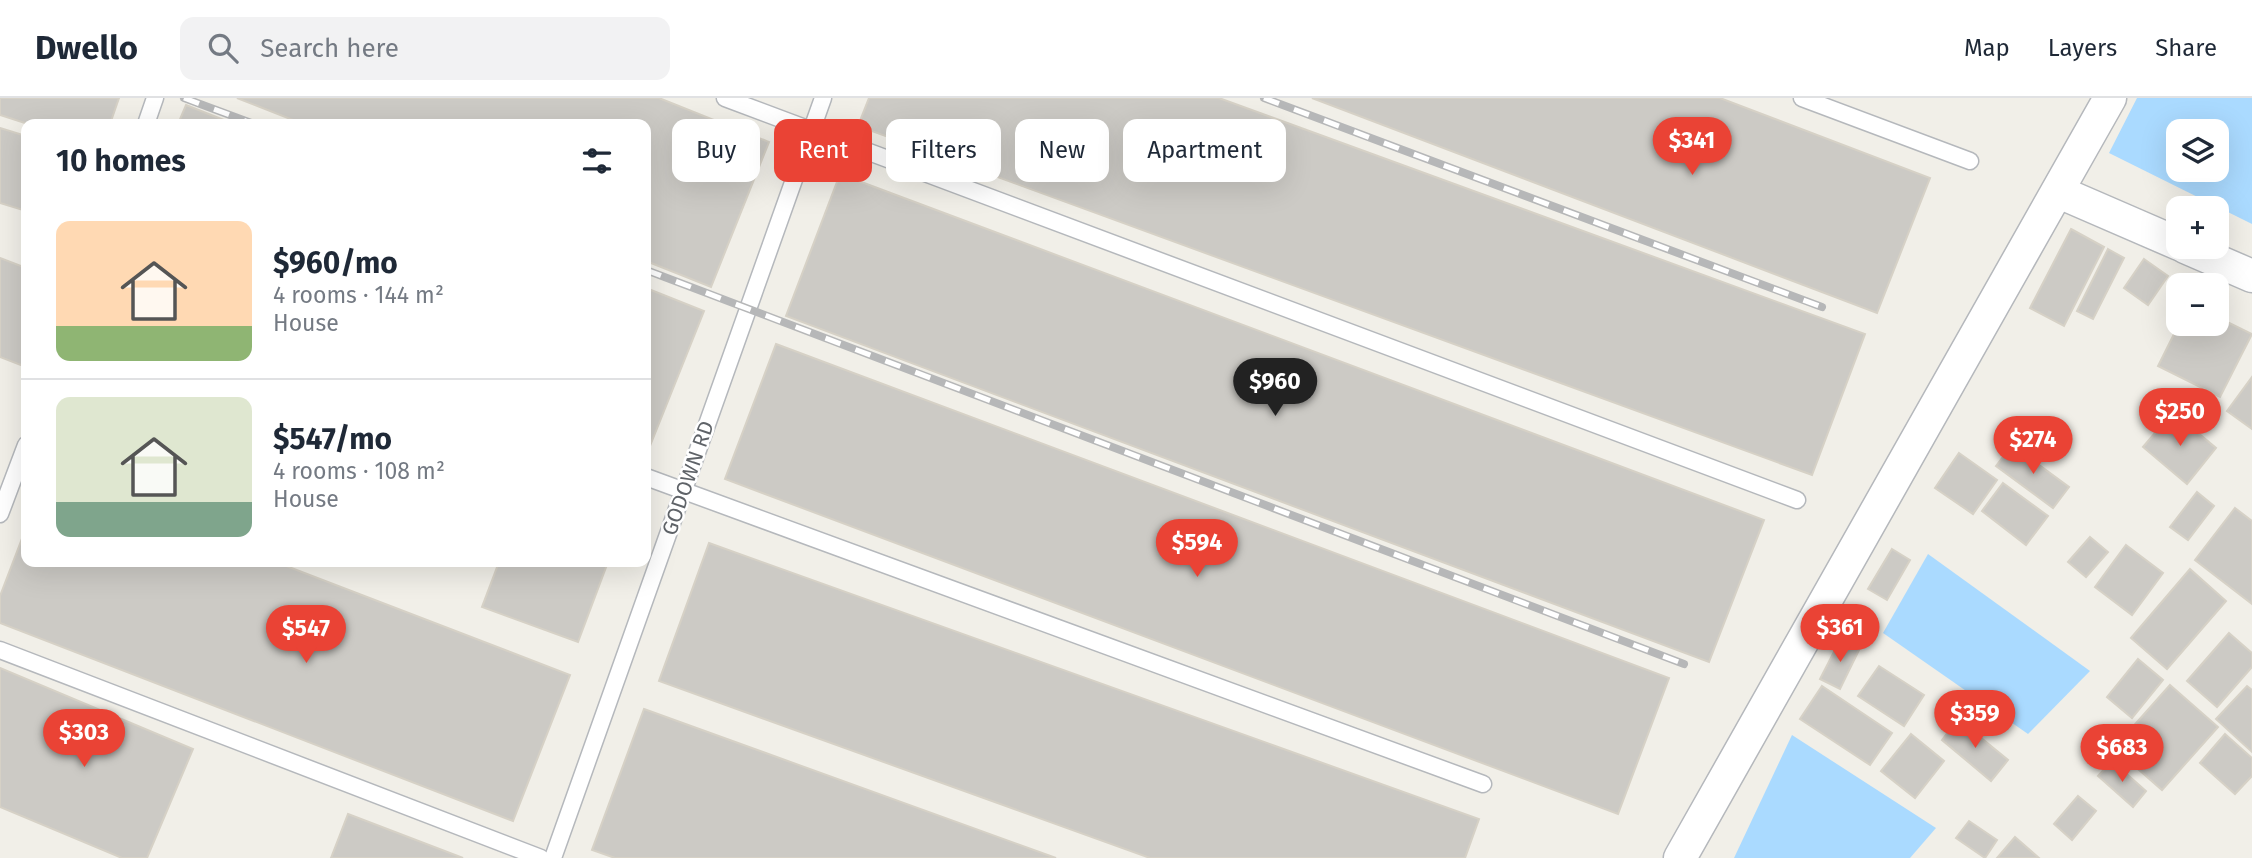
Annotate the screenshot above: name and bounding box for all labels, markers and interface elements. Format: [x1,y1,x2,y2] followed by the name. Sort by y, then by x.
[180,17,670,80] search box
[35,28,138,68] text: Dwello
[204,29,242,67] icon: search
[260,33,399,64] text: Search here
[1964,34,2010,62] text: Map
[2048,34,2117,62] text: Layers
[2155,34,2217,62] text: Share
[1651,118,1733,177] pin: $341
[672,119,760,182] chip: Buy
[774,119,872,182] chip: Rent
[886,119,1001,182] chip: Filters
[1015,119,1109,182] chip: New
[1123,119,1286,182] chip: Apartment
[2166,119,2229,336] map controls
[2166,119,2229,182] button: layers
[1669,126,1715,154] text: $341
[578,142,616,180] icon: filters
[56,143,186,179] text: 10 homes
[2166,196,2229,259] button: +
[273,245,398,281] text: $960/mo
[112,249,196,333] icon: home
[2166,273,2229,336] button: −
[273,281,444,309] text: 4 rooms · 144 m²
[273,309,339,337] text: House
[1234,358,1316,418] pin: $960
[1249,367,1301,395] text: $960
[2139,388,2221,448] pin: $250
[2155,397,2205,425] text: $250
[1992,416,2074,476] pin: $274
[656,417,720,539] street label: GODOWN RD
[273,421,392,457] text: $547/mo
[112,425,196,509] icon: home
[2010,425,2056,453] text: $274
[273,457,445,485] text: 4 rooms · 108 m²
[273,485,339,513] text: House
[1156,519,1238,579] pin: $594
[1172,528,1222,556] text: $594
[1799,604,1881,664] pin: $361
[265,606,347,665] pin: $547
[1817,613,1863,641] text: $361
[282,614,330,642] text: $547
[1934,690,2016,750] pin: $359
[1950,699,2000,727] text: $359
[43,710,125,769] pin: $303
[59,718,109,746] text: $303
[2081,724,2163,784] pin: $683
[2097,733,2147,761] text: $683

